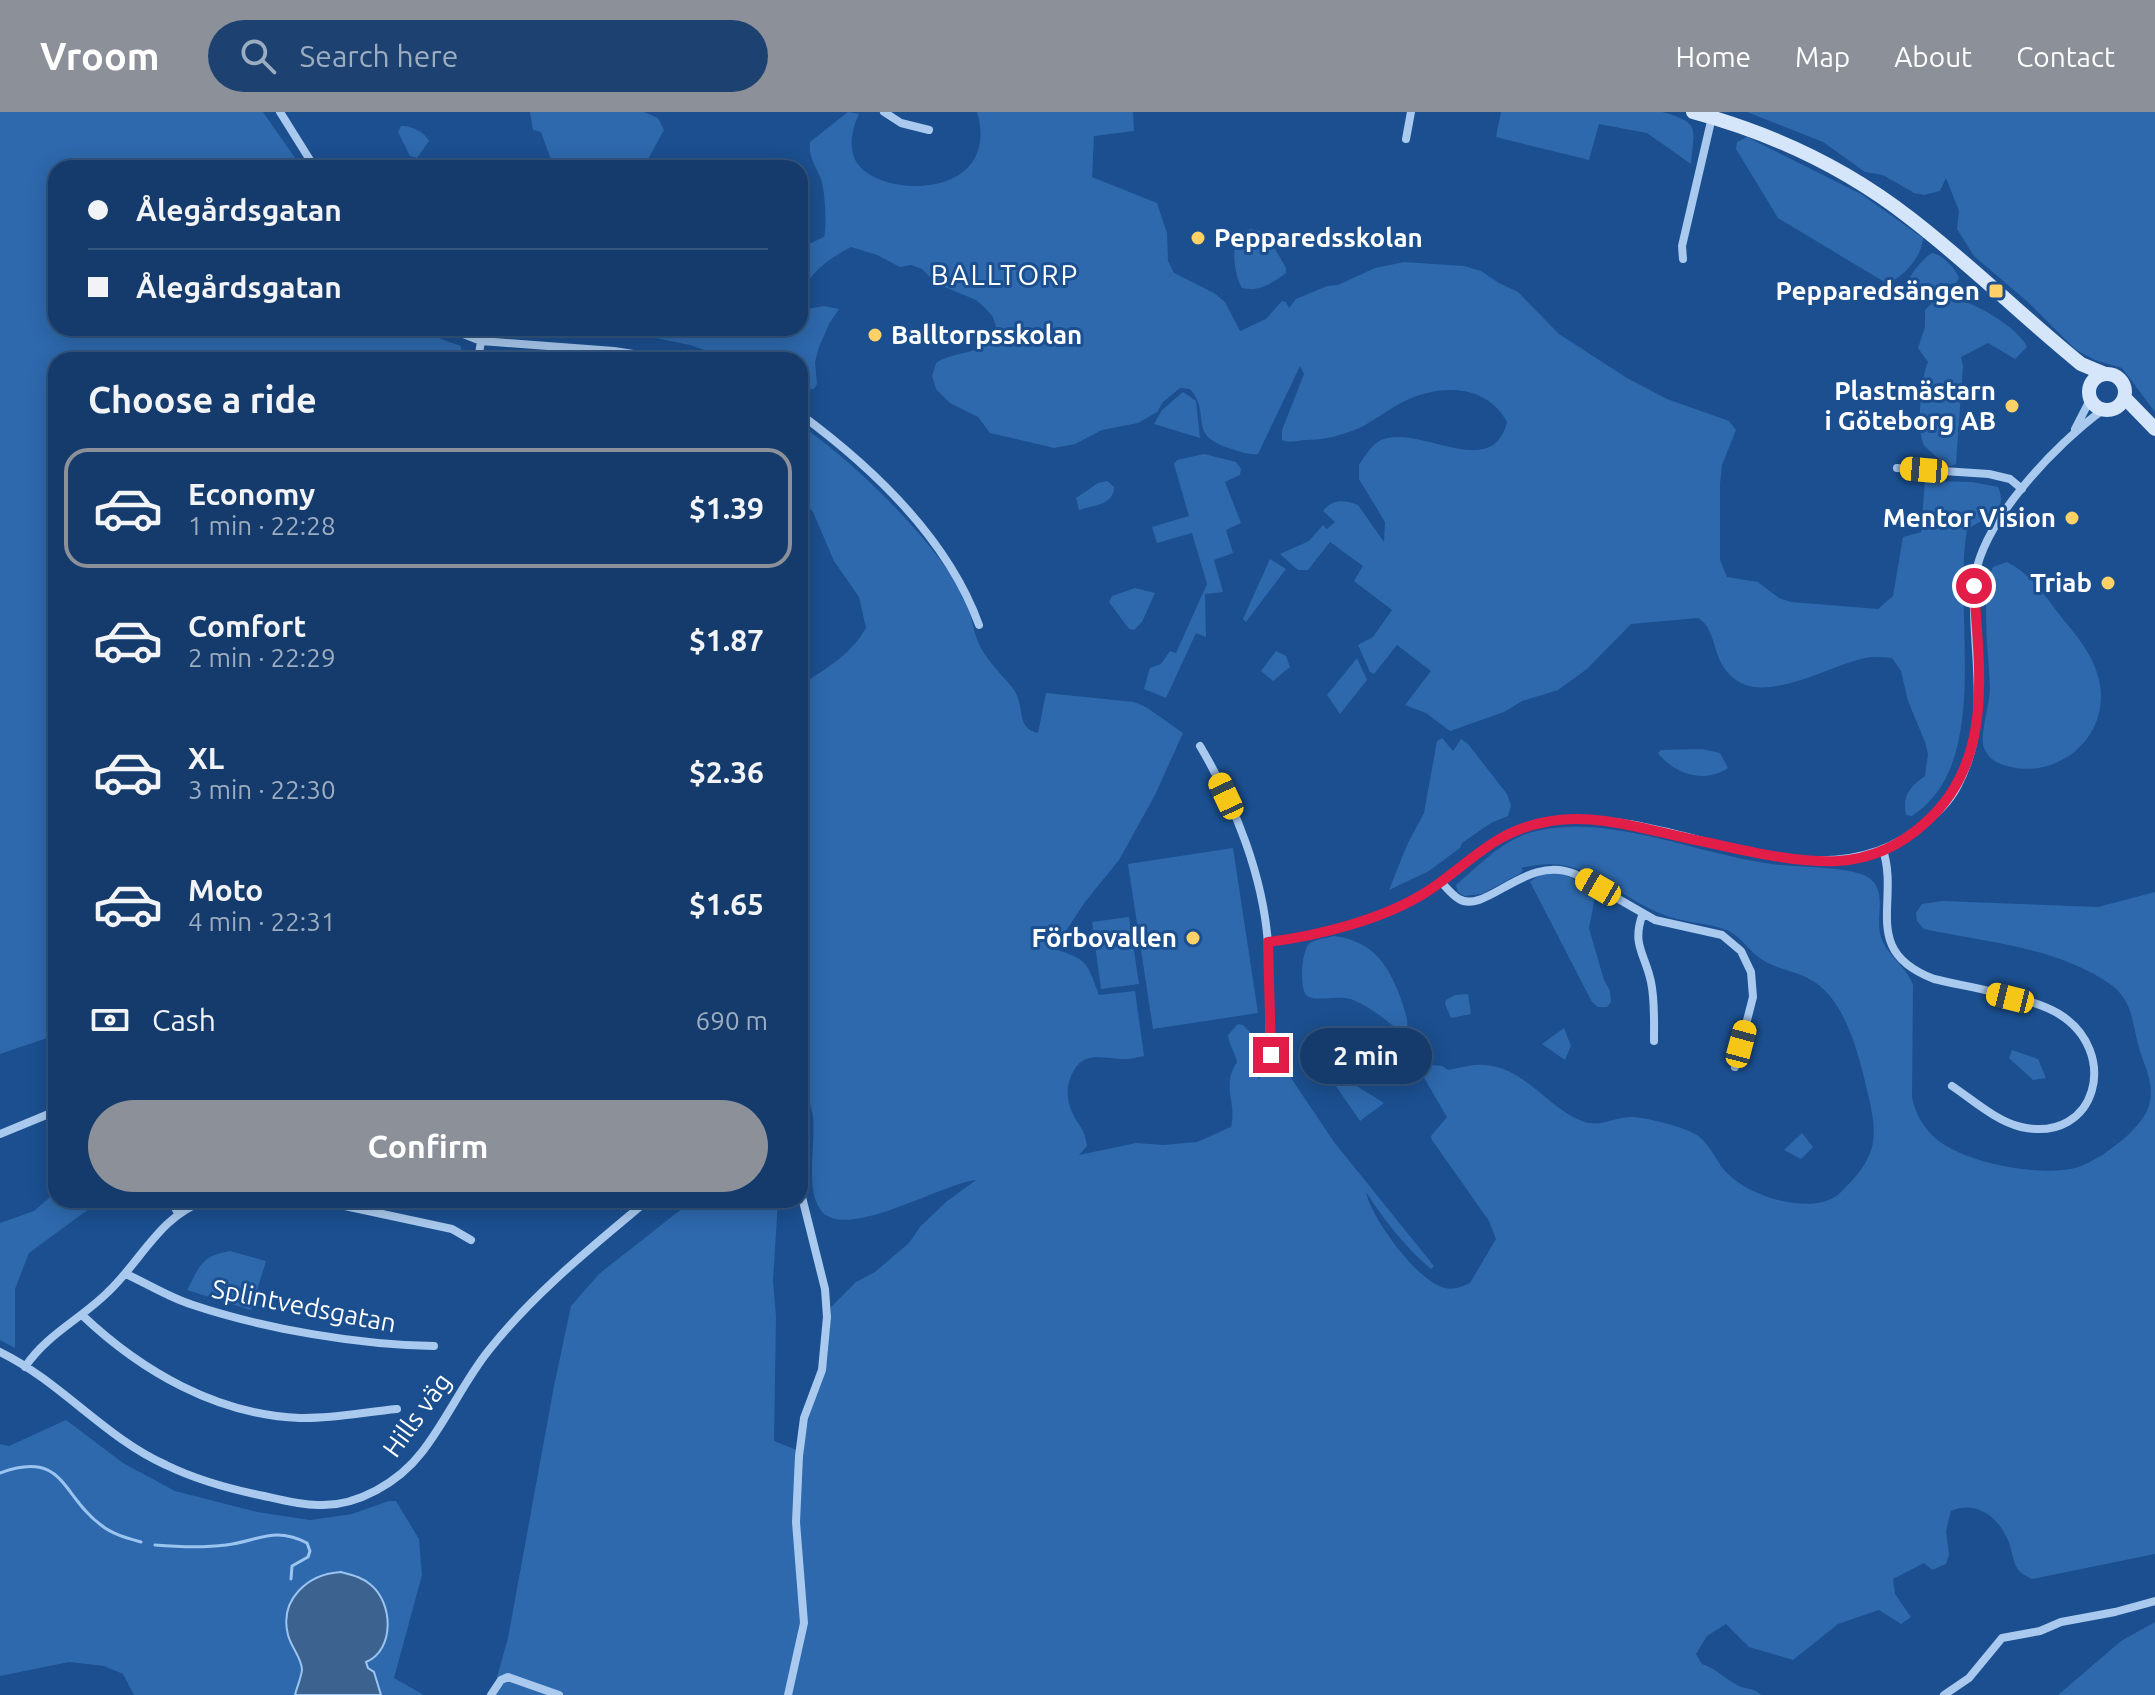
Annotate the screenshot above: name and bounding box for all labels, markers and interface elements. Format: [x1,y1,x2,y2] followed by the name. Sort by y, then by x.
[208,20,768,92] search box
[236,34,280,78] icon: search
[40,35,160,77] text: Vroom
[300,39,458,73] text: Search here
[1676,41,1751,72] text: Home
[1795,41,1850,72] text: Map
[1894,41,1972,72] text: About
[2016,41,2115,72] text: Contact
[136,193,342,227] text: Ålegårdsgatan
[1214,223,1423,252] place label: Pepparedsskolan
[1189,229,1207,247] marker: Pepparedsskolan
[931,259,1079,290] district label: BALLTORP
[136,270,342,304] text: Ålegårdsgatan
[1776,276,1980,305] place label: Pepparedsängen
[1987,282,2005,300] marker: Pepparedsängen
[891,320,1082,349] place label: Balltorpsskolan
[866,326,884,344] marker: Balltorpsskolan
[1824,376,1996,435] place label: Plastmästarn i Göteborg AB
[88,379,317,420] text: Choose a ride
[2003,397,2021,415] marker: Plastmästarn i Göteborg AB
[1899,456,1949,484] car
[92,472,164,544] icon: car
[188,477,315,511] text: Economy
[689,491,764,525] text: $1.39
[1883,503,2056,532] place label: Mentor Vision
[2063,509,2081,527] marker: Mentor Vision
[188,511,336,540] text: 1 min · 22:28
[1956,568,1992,604] route start
[2030,568,2092,597] place label: Triab
[2099,574,2117,592] marker: Triab
[92,604,164,676] icon: car
[188,609,306,643] text: Comfort
[689,623,764,657] text: $1.87
[188,643,336,672] text: 2 min · 22:29
[92,736,164,808] icon: car
[188,741,224,775] text: XL
[689,755,764,789] text: $2.36
[1205,769,1247,823] car
[188,775,336,804] text: 3 min · 22:30
[1571,865,1625,909] car
[92,868,164,940] icon: car
[188,873,263,907] text: Moto
[689,887,764,921] text: $1.65
[188,907,336,936] text: 4 min · 22:31
[1032,923,1177,952] place label: Förbovallen
[1184,929,1202,947] marker: Förbovallen
[1984,981,2036,1015] car
[88,998,132,1042] icon: cash
[152,1003,216,1037] text: Cash
[696,1006,768,1035] text: 690 m
[1723,1018,1759,1070] car
[1299,1027,1431,1083] callout: 2 min
[1253,1037,1289,1073] route end
[1333,1041,1399,1070] text: 2 min
[88,1100,768,1192] button: Confirm
[209,1273,399,1338] street label: Splintvedsgatan
[377,1367,457,1462] street label: Hills väg

